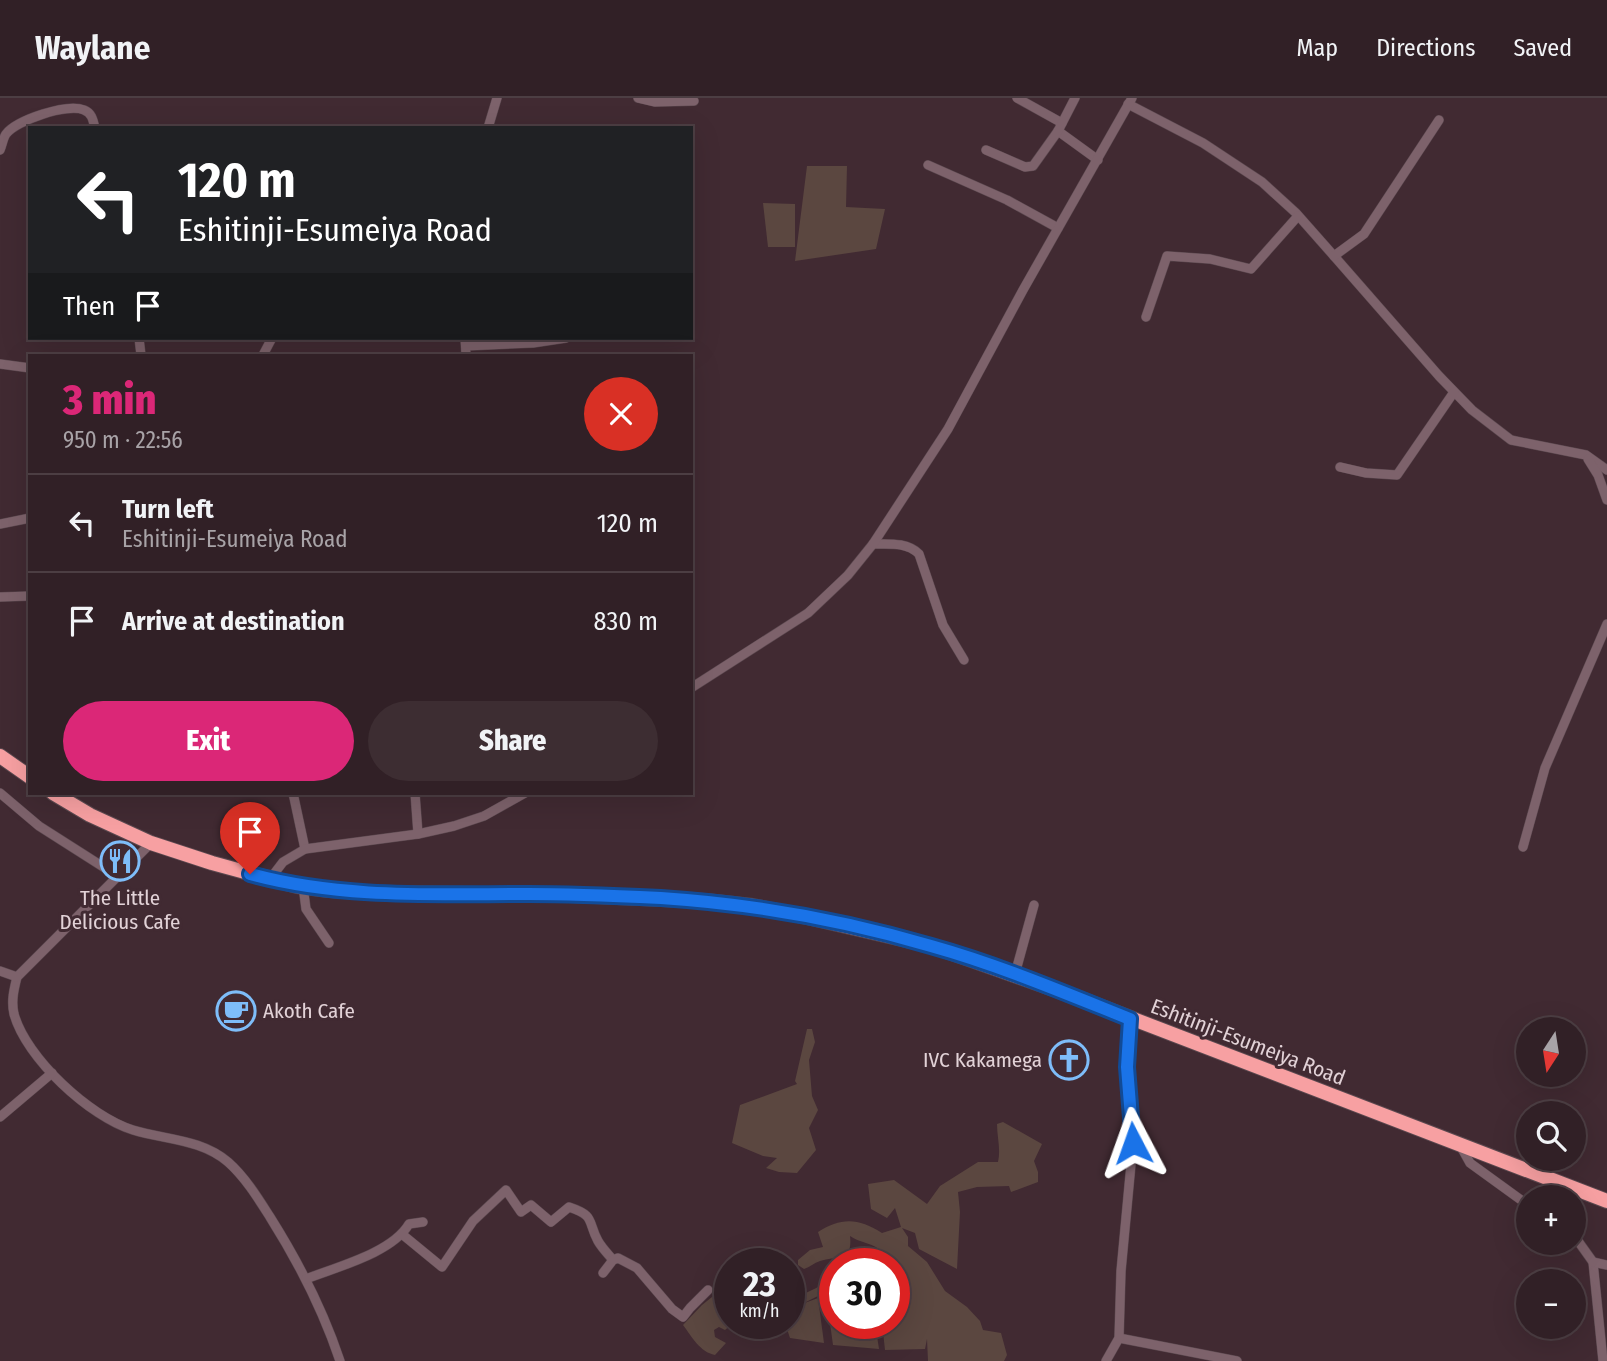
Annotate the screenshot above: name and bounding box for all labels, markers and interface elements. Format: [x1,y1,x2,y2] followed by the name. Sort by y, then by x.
[35,28,150,68] text: Waylane
[1297,34,1338,62] text: Map
[1376,34,1475,62] text: Directions
[1513,34,1572,62] text: Saved
[178,151,296,210] text: 120 m
[63,154,154,245] icon: left
[178,211,492,249] text: Eshitinji-Esumeiya Road
[129,287,167,325] icon: arrive
[63,291,115,322] text: Then
[63,375,156,425] text: 3 min
[584,377,658,451] button: close
[63,426,183,454] text: 950 m · 22:56
[122,494,214,525] text: Turn left
[63,504,101,542] icon: left
[597,508,658,539] text: 120 m
[122,525,348,553] text: Eshitinji-Esumeiya Road
[63,602,101,640] icon: arrive
[122,606,345,637] text: Arrive at destination
[594,606,658,637] text: 830 m
[63,701,354,781] button: Exit
[368,701,658,781] button: Share
[220,802,280,874] pin
[231,813,269,851] icon: arrive
[99,840,141,882] restaurant icon: The Little Delicious Cafe
[60,885,180,935] place label: The Little Delicious Cafe
[215,990,257,1032] cafe icon: Akoth Cafe
[1147,993,1349,1091] street label: Eshitinji-Esumeiya Road
[263,998,355,1024] place label: Akoth Cafe
[1516,1017,1586,1087] north arrow
[1516,1017,1586,1339] map controls
[1048,1039,1090,1081] church icon: IVC Kakamega
[923,1047,1042,1073] place label: IVC Kakamega
[1516,1101,1586,1171] button: search
[1096,1106,1170,1180] position arrow
[1516,1185,1586,1255] button: +
[819,1248,910,1339] speed limit sign: 30
[743,1263,776,1305] text: 23
[1516,1269,1586,1339] button: −
[739,1300,780,1322] text: km/h

